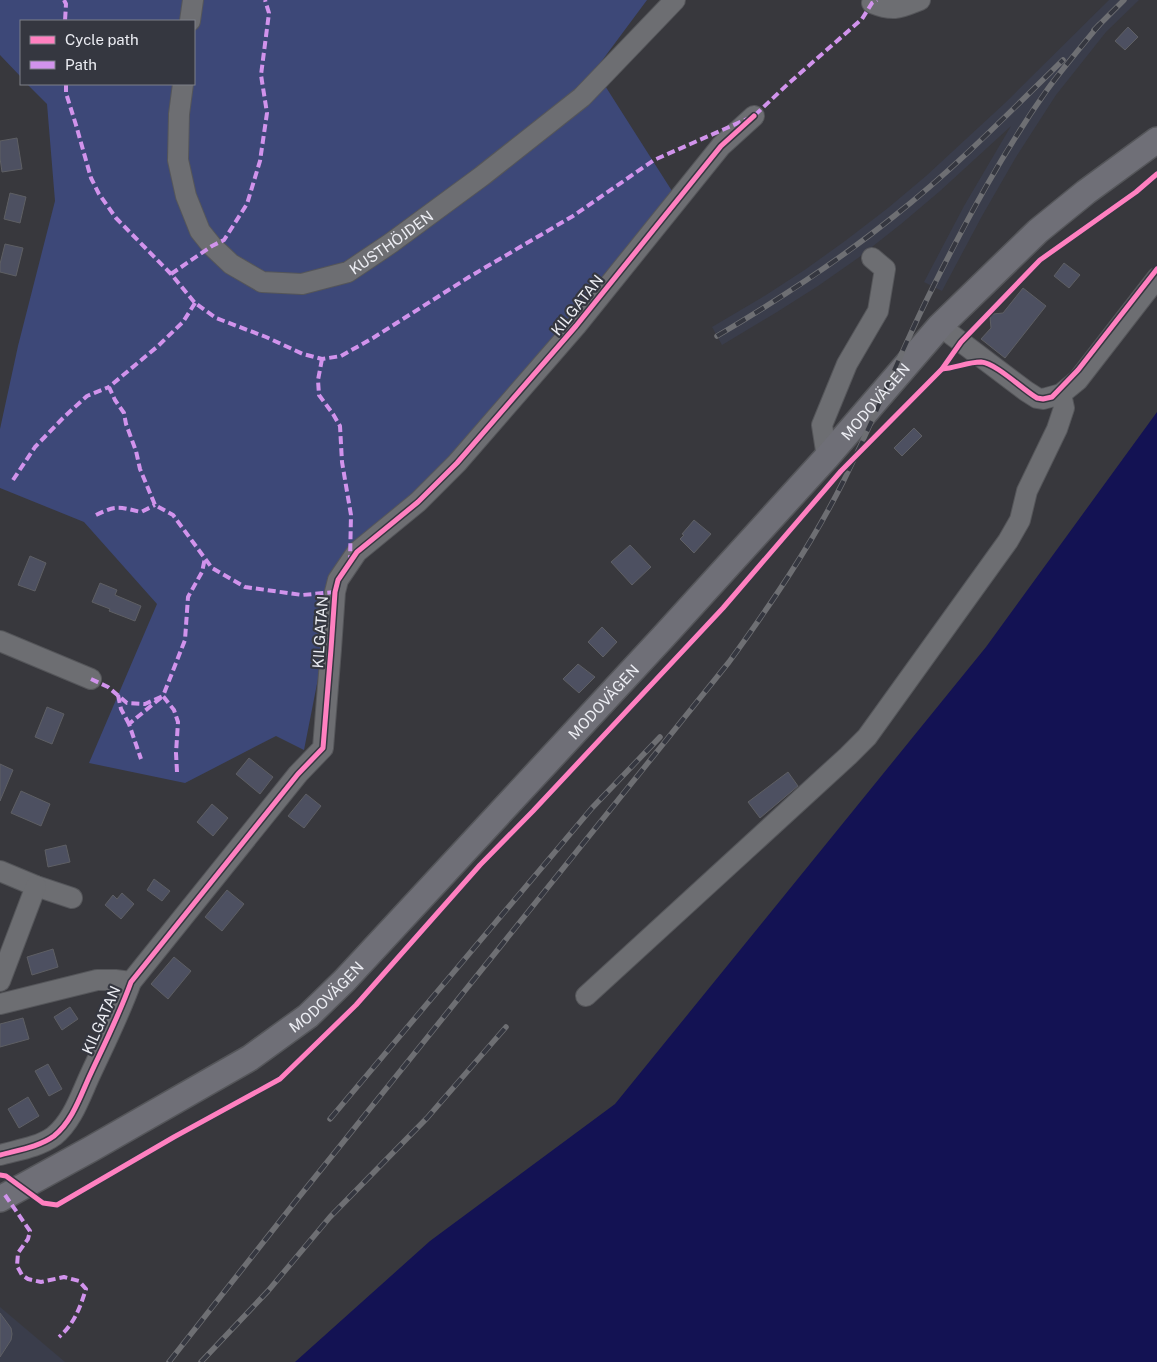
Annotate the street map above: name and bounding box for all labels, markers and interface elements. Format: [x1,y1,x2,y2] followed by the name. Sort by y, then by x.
[20,20,195,85] legend
[65,31,139,48] text: Cycle path
[65,56,97,73] text: Path
[346,207,436,277] street label: KUSTHÖJDEN
[548,271,606,339] street label: KILGATAN
[837,360,913,443] street label: MODOVÄGEN
[309,595,331,669] street label: KILGATAN
[564,661,642,742] street label: MODOVÄGEN
[286,958,367,1035] street label: MODOVÄGEN
[78,983,124,1057] street label: KILGATAN

